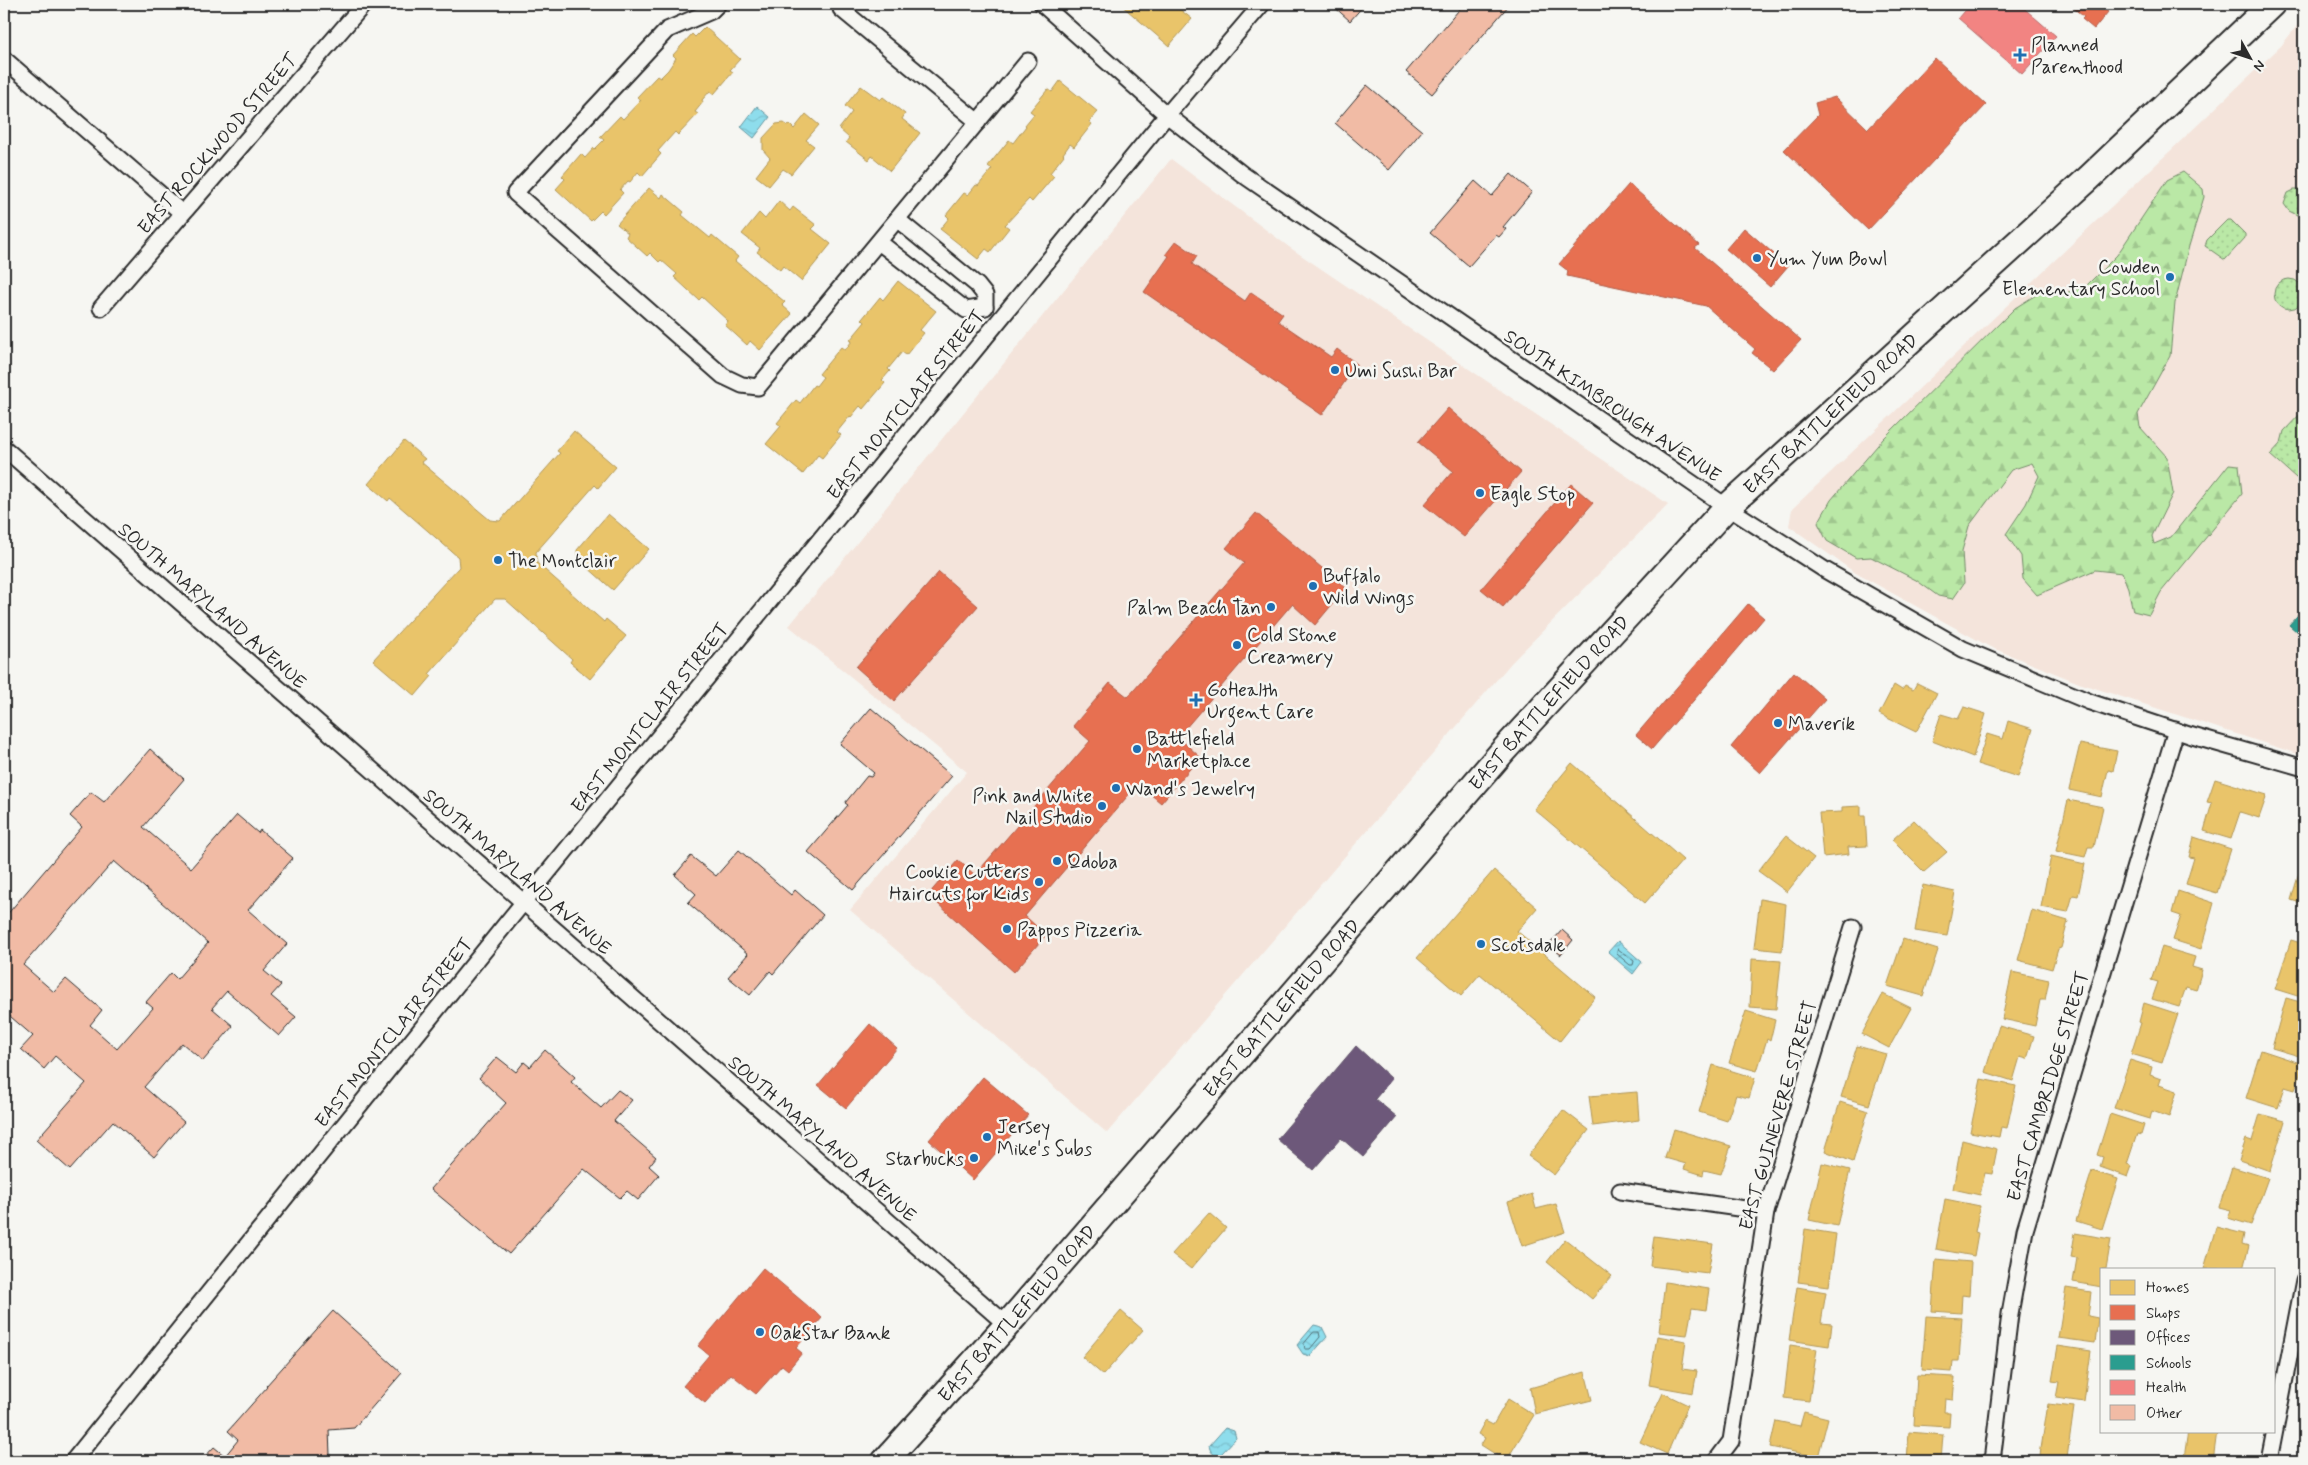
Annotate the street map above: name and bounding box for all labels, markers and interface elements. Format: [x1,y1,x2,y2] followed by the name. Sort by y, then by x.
[2226,32,2276,82] north arrow
[2031,33,2123,80] place label: Planned Parenthood
[132,47,305,240] street label: EAST ROCKWOOD STREET
[2013,48,2027,62] marker: Planned Parenthood
[2249,56,2269,75] text: N
[1767,247,1887,272] place label: Yum Yum Bowl
[1751,252,1763,264] marker: Yum Yum Bowl
[2002,255,2160,302] place label: Cowden Elementary School
[2164,271,2176,283] marker: Cowden Elementary School
[822,305,991,505] street label: EAST MONTCLAIR STREET
[1499,324,1726,488] street label: SOUTH KIMBROUGH AVENUE
[1738,328,1924,500] street label: EAST BATTLEFIELD ROAD
[1345,359,1457,384] place label: Umi Sushi Bar
[1329,364,1341,376] marker: Umi Sushi Bar
[1490,482,1575,508] place label: Eagle Stop
[1474,487,1486,499] marker: Eagle Stop
[112,517,312,695] street label: SOUTH MARYLAND AVENUE
[508,549,617,574] place label: The Montclair
[492,554,504,566] marker: The Montclair
[1323,564,1415,613] place label: Buffalo Wild Wings
[1307,580,1319,592] marker: Buffalo Wild Wings
[1127,596,1261,621] place label: Palm Beach Tan
[1265,601,1277,613] marker: Palm Beach Tan
[1464,610,1636,796] street label: EAST BATTLEFIELD ROAD
[566,618,735,818] street label: EAST MONTCLAIR STREET
[1247,623,1337,670] place label: Cold Stone Creamery
[1231,639,1243,651] marker: Cold Stone Creamery
[1207,678,1314,728] place label: GoHealth Urgent Care
[1189,693,1203,707] marker: GoHealth Urgent Care
[1788,712,1855,737] place label: Maverik
[1772,717,1784,729] marker: Maverik
[1147,727,1251,774] place label: Battlefield Marketplace
[1131,743,1143,755] marker: Battlefield Marketplace
[1126,777,1255,802] place label: Wand's Jewelry
[1110,782,1122,794] marker: Wand's Jewelry
[417,783,617,961] street label: SOUTH MARYLAND AVENUE
[972,784,1092,831] place label: Pink and White Nail Studio
[1096,800,1108,812] marker: Pink and White Nail Studio
[1067,850,1118,875] place label: Qdoba
[1051,855,1063,867] marker: Qdoba
[889,860,1030,910] place label: Cookie Cutters Haircuts for Kids
[1033,876,1045,888] marker: Cookie Cutters Haircuts for Kids
[1198,914,1366,1103] street label: EAST BATTLEFIELD ROAD
[1017,918,1142,943] place label: Pappos Pizzeria
[1001,923,1013,935] marker: Pappos Pizzeria
[310,933,479,1133] street label: EAST MONTCLAIR STREET
[1491,933,1566,958] place label: Scotsdale
[1475,938,1487,950] marker: Scotsdale
[2001,968,2095,1205] street label: EAST CAMBRIDGE STREET
[1734,998,1823,1233] street label: EAST GUINEVERE STREET
[722,1050,922,1228] street label: SOUTH MARYLAND AVENUE
[997,1115,1093,1162] place label: Jersey Mike's Subs
[981,1131,993,1143] marker: Jersey Mike's Subs
[886,1147,965,1172] place label: Starbucks
[968,1152,980,1164] marker: Starbucks
[933,1220,1102,1408] street label: EAST BATTLEFIELD ROAD
[2100,1268,2276,1432] legend
[2146,1278,2189,1298] text: Homes
[2146,1304,2181,1324] text: Shops
[770,1321,891,1346] place label: OakStar Bank
[754,1326,766,1338] marker: OakStar Bank
[2146,1328,2190,1348] text: Offices
[2146,1354,2192,1374] text: Schools
[2146,1378,2187,1398] text: Health
[2146,1404,2182,1424] text: Other

